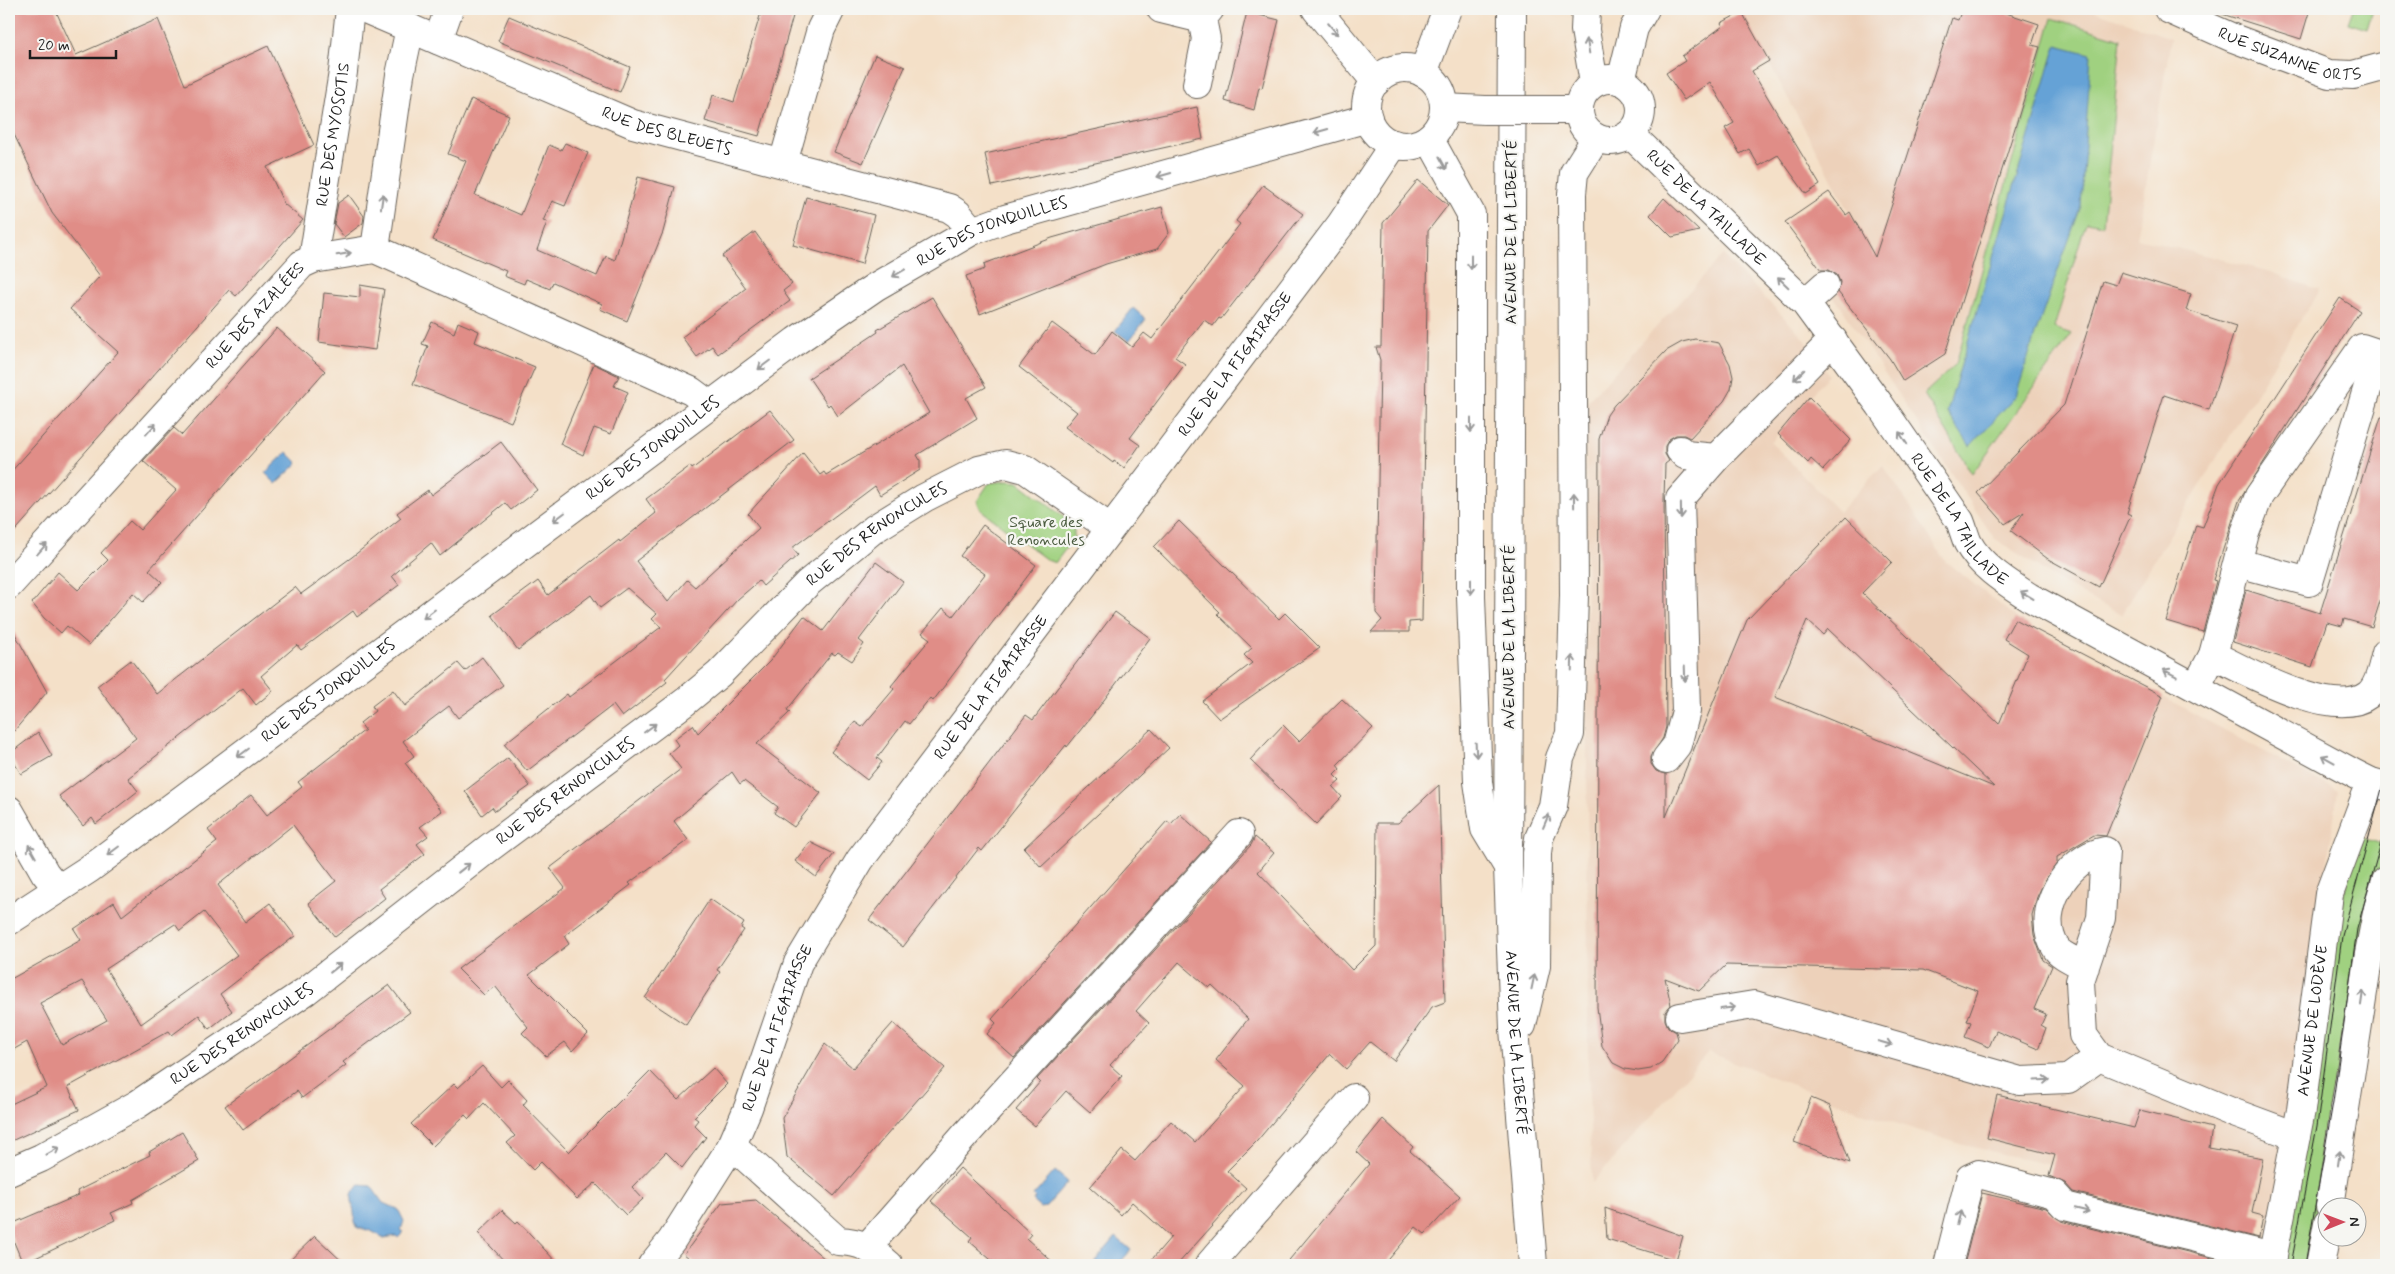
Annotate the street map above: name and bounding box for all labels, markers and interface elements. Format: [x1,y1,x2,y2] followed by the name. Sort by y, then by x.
[1327,22,1339,35] one-way arrow
[2215,22,2364,86] street label: RUE SUZANNE ORTS
[30,28,116,60] scale bar
[38,36,70,56] text: 20 m
[1583,39,1593,55] one-way arrow
[311,62,354,208] street label: RUE DES MYOSOTIS
[598,101,734,160] street label: RUE DES BLEUETS
[1313,127,1329,136] one-way arrow
[1501,139,1522,325] street label: AVENUE DE LA LIBERTÉ
[1642,145,1771,270] street label: RUE DE LA TAILLADE
[1439,156,1449,170] one-way arrow
[1157,170,1173,180] one-way arrow
[913,192,1070,271] street label: RUE DES JONQUILLES
[377,193,387,209] one-way arrow
[336,249,352,259] one-way arrow
[1466,254,1476,270] one-way arrow
[201,258,309,373] street label: RUE DES AZALÉES
[892,269,906,279] one-way arrow
[1776,276,1789,288] one-way arrow
[1173,287,1297,441] street label: RUE DE LA FIGAIRASSE
[758,359,771,370] one-way arrow
[1793,369,1806,381] one-way arrow
[582,391,724,505] street label: RUE DES JONQUILLES
[1466,416,1476,433] one-way arrow
[145,422,157,435] one-way arrow
[1898,431,1908,445] one-way arrow
[1906,449,2013,590] street label: RUE DE LA TAILLADE
[802,477,951,591] street label: RUE DES RENONCULES
[1569,492,1578,508] one-way arrow
[1676,503,1685,519] one-way arrow
[553,511,566,522] one-way arrow
[1007,512,1085,551] park label: Square des Renoncules
[36,542,48,555] one-way arrow
[1499,544,1520,730] street label: AVENUE DE LA LIBERTÉ
[1466,579,1476,595] one-way arrow
[2021,590,2035,600] one-way arrow
[422,609,436,619] one-way arrow
[929,611,1052,764] street label: RUE DE LA FIGAIRASSE
[257,633,399,747] street label: RUE DES JONQUILLES
[1567,655,1576,671] one-way arrow
[1680,665,1690,681] one-way arrow
[2163,668,2178,677] one-way arrow
[643,723,656,734] one-way arrow
[492,732,639,850] street label: RUE DES RENONCULES
[1471,742,1481,758] one-way arrow
[237,748,250,759] one-way arrow
[2320,754,2335,764] one-way arrow
[1542,814,1552,829] one-way arrow
[27,843,37,858] one-way arrow
[106,846,120,856] one-way arrow
[457,862,470,873] one-way arrow
[737,940,817,1114] street label: RUE DE LA FIGAIRASSE
[2292,944,2333,1097] street label: AVENUE DE LODÈVE
[1501,950,1533,1136] street label: AVENUE DE LA LIBERTÉ
[329,963,343,973] one-way arrow
[1529,974,1538,990] one-way arrow
[166,979,318,1090] street label: RUE DES RENONCULES
[2357,990,2367,1006] one-way arrow
[1719,1003,1735,1013] one-way arrow
[1876,1039,1892,1048] one-way arrow
[2033,1076,2049,1085] one-way arrow
[45,1146,60,1156] one-way arrow
[2334,1151,2344,1167] one-way arrow
[2318,1196,2368,1246] north arrow
[2073,1206,2089,1215] one-way arrow
[1955,1211,1965,1227] one-way arrow
[2345,1217,2363,1227] text: N

